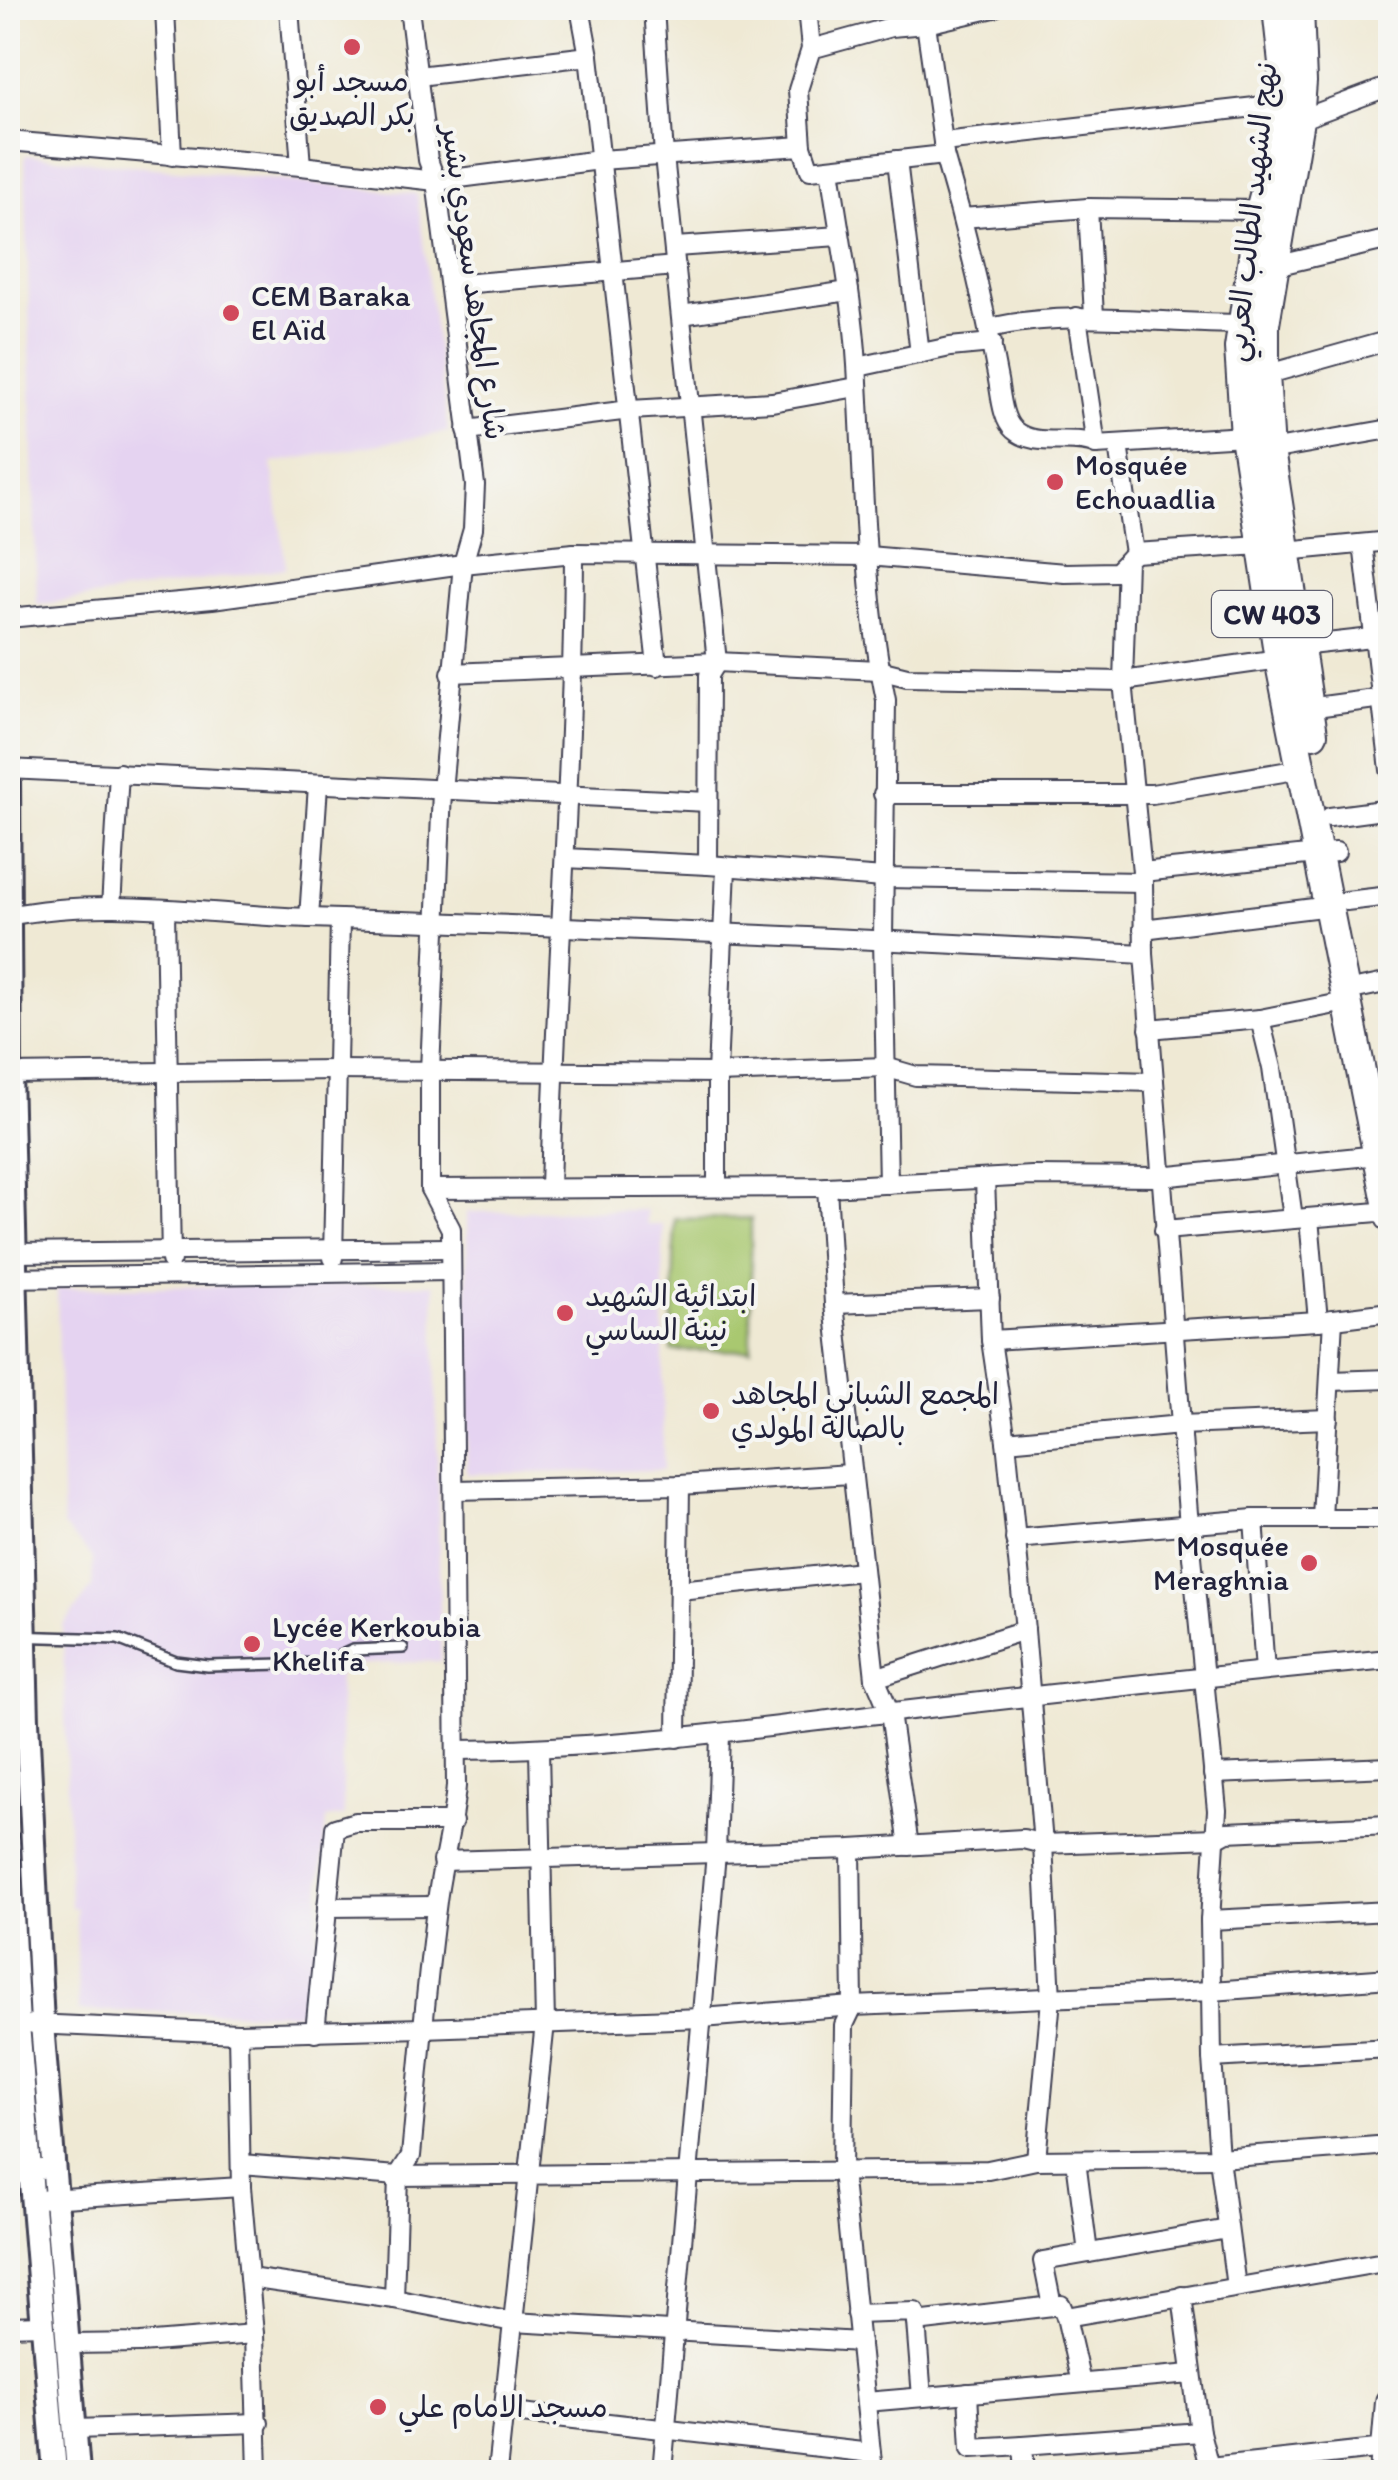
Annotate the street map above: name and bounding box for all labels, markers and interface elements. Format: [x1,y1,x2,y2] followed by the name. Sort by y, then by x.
[341,36,363,58] marker: مسجد أبو بكر الصديق
[1216,60,1293,364] street label: نهج الشهيد الطالب العربي
[289,62,415,133] place label: مسجد أبو بكر الصديق
[431,119,515,442] street label: شارع المجاهد سعودي بشير
[251,277,411,348] place label: CEM Baraka El Aïd
[220,302,242,324] marker: CEM Baraka El Aïd
[1075,446,1216,517] place label: Mosquée Echouadlia
[1044,471,1066,493] marker: Mosquée Echouadlia
[1212,591,1332,637] road number: CW 403
[585,1277,756,1356] place label: ابتدائية الشهيد نينة الساسي
[554,1302,576,1324] marker: ابتدائية الشهيد نينة الساسي
[731,1375,999,1449] place label: المجمع الشباني المجاهد بالصالة المولدي
[700,1400,722,1422] marker: المجمع الشباني المجاهد بالصالة المولدي
[1153,1527,1289,1598] place label: Mosquée Meraghnia
[1298,1552,1320,1574] marker: Mosquée Meraghnia
[272,1608,481,1679] place label: Lycée Kerkoubia Khelifa
[241,1633,263,1655] marker: Lycée Kerkoubia Khelifa
[398,2388,608,2433] place label: مسجد الامام علي
[367,2396,389,2418] marker: مسجد الامام علي

